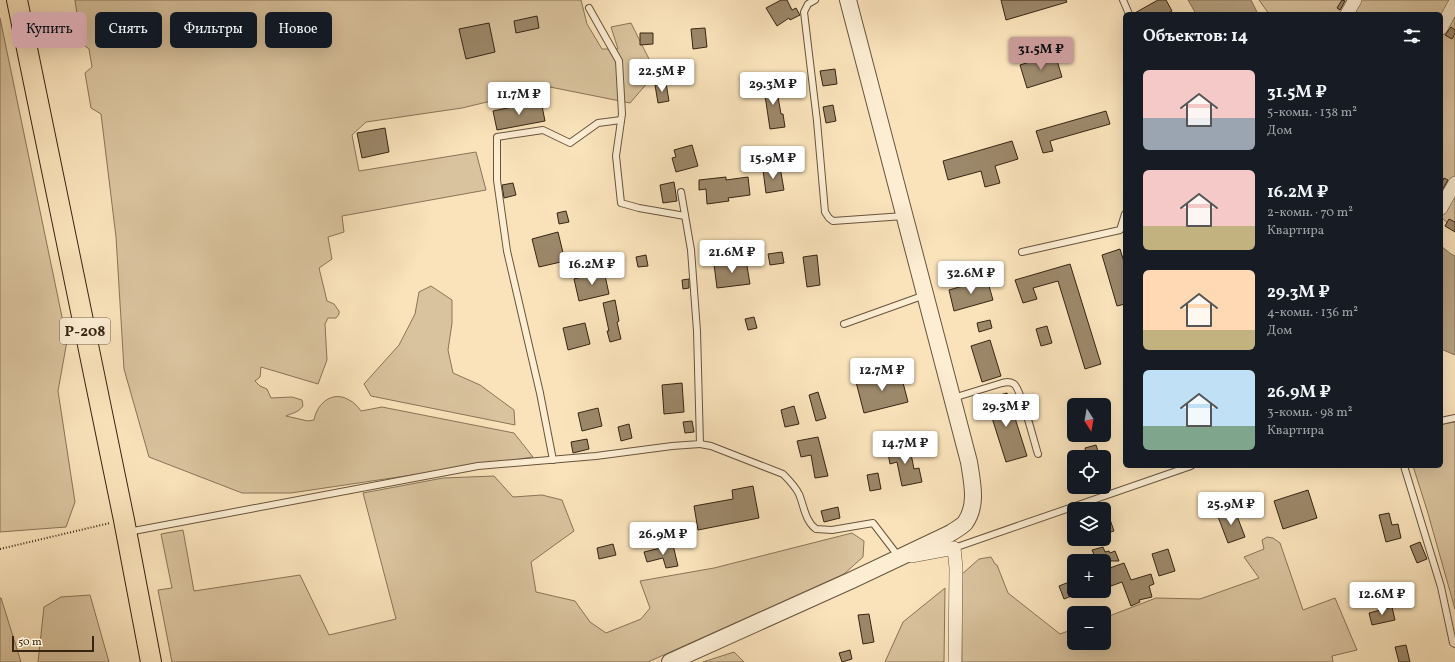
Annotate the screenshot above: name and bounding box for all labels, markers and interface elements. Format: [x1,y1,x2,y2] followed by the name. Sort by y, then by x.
[12,12,87,48] chip: Купить
[95,12,162,48] chip: Снять
[170,12,257,48] chip: Фильтры
[265,12,332,48] chip: Новое
[1143,25,1248,48] text: Объектов: 14
[1401,25,1423,47] icon: filters
[1004,37,1078,71] pin: 31.5M ₽
[1018,41,1064,59] text: 31.5M ₽
[625,59,699,93] pin: 22.5M ₽
[638,63,686,81] text: 22.5M ₽
[736,72,810,106] pin: 29.3M ₽
[749,76,797,94] text: 29.3M ₽
[1267,81,1327,104] text: 31.5M ₽
[482,82,556,116] pin: 11.7M ₽
[497,86,541,104] text: 11.7M ₽
[1175,86,1223,134] icon: home
[1267,104,1357,122] text: 5-комн. · 138 m²
[1267,122,1292,140] text: Дом
[736,146,810,180] pin: 15.9M ₽
[750,150,796,168] text: 15.9M ₽
[1267,181,1328,204] text: 16.2M ₽
[1175,186,1223,234] icon: home
[1267,204,1353,222] text: 2-комн. · 70 m²
[1267,222,1324,240] text: Квартира
[695,240,769,274] pin: 21.6M ₽
[709,244,755,262] text: 21.6M ₽
[555,252,629,286] pin: 16.2M ₽
[569,256,615,274] text: 16.2M ₽
[934,261,1008,295] pin: 32.6M ₽
[947,265,995,283] text: 32.6M ₽
[1267,281,1330,304] text: 29.3M ₽
[1175,286,1223,334] icon: home
[1267,304,1358,322] text: 4-комн. · 136 m²
[60,318,110,344] road number: Р-208
[1267,322,1292,340] text: Дом
[845,358,919,392] pin: 12.7M ₽
[859,362,905,380] text: 12.7M ₽
[1267,381,1331,404] text: 26.9M ₽
[1175,386,1223,434] icon: home
[969,394,1043,428] pin: 29.3M ₽
[982,398,1030,416] text: 29.3M ₽
[1067,398,1111,442] north arrow
[1067,398,1111,650] map controls
[1267,404,1352,422] text: 3-комн. · 98 m²
[1267,422,1324,440] text: Квартира
[868,431,942,465] pin: 14.7M ₽
[882,435,928,453] text: 14.7M ₽
[1067,450,1111,494] button: locate
[1194,492,1268,526] pin: 25.9M ₽
[1207,496,1255,514] text: 25.9M ₽
[1067,502,1111,546] button: layers
[626,522,700,556] pin: 26.9M ₽
[639,526,687,544] text: 26.9M ₽
[1067,554,1111,598] button: +
[1345,582,1419,616] pin: 12.6M ₽
[1359,586,1405,604] text: 12.6M ₽
[1067,606,1111,650] button: −
[12,634,94,653] scale bar
[18,635,42,650] text: 50 m

